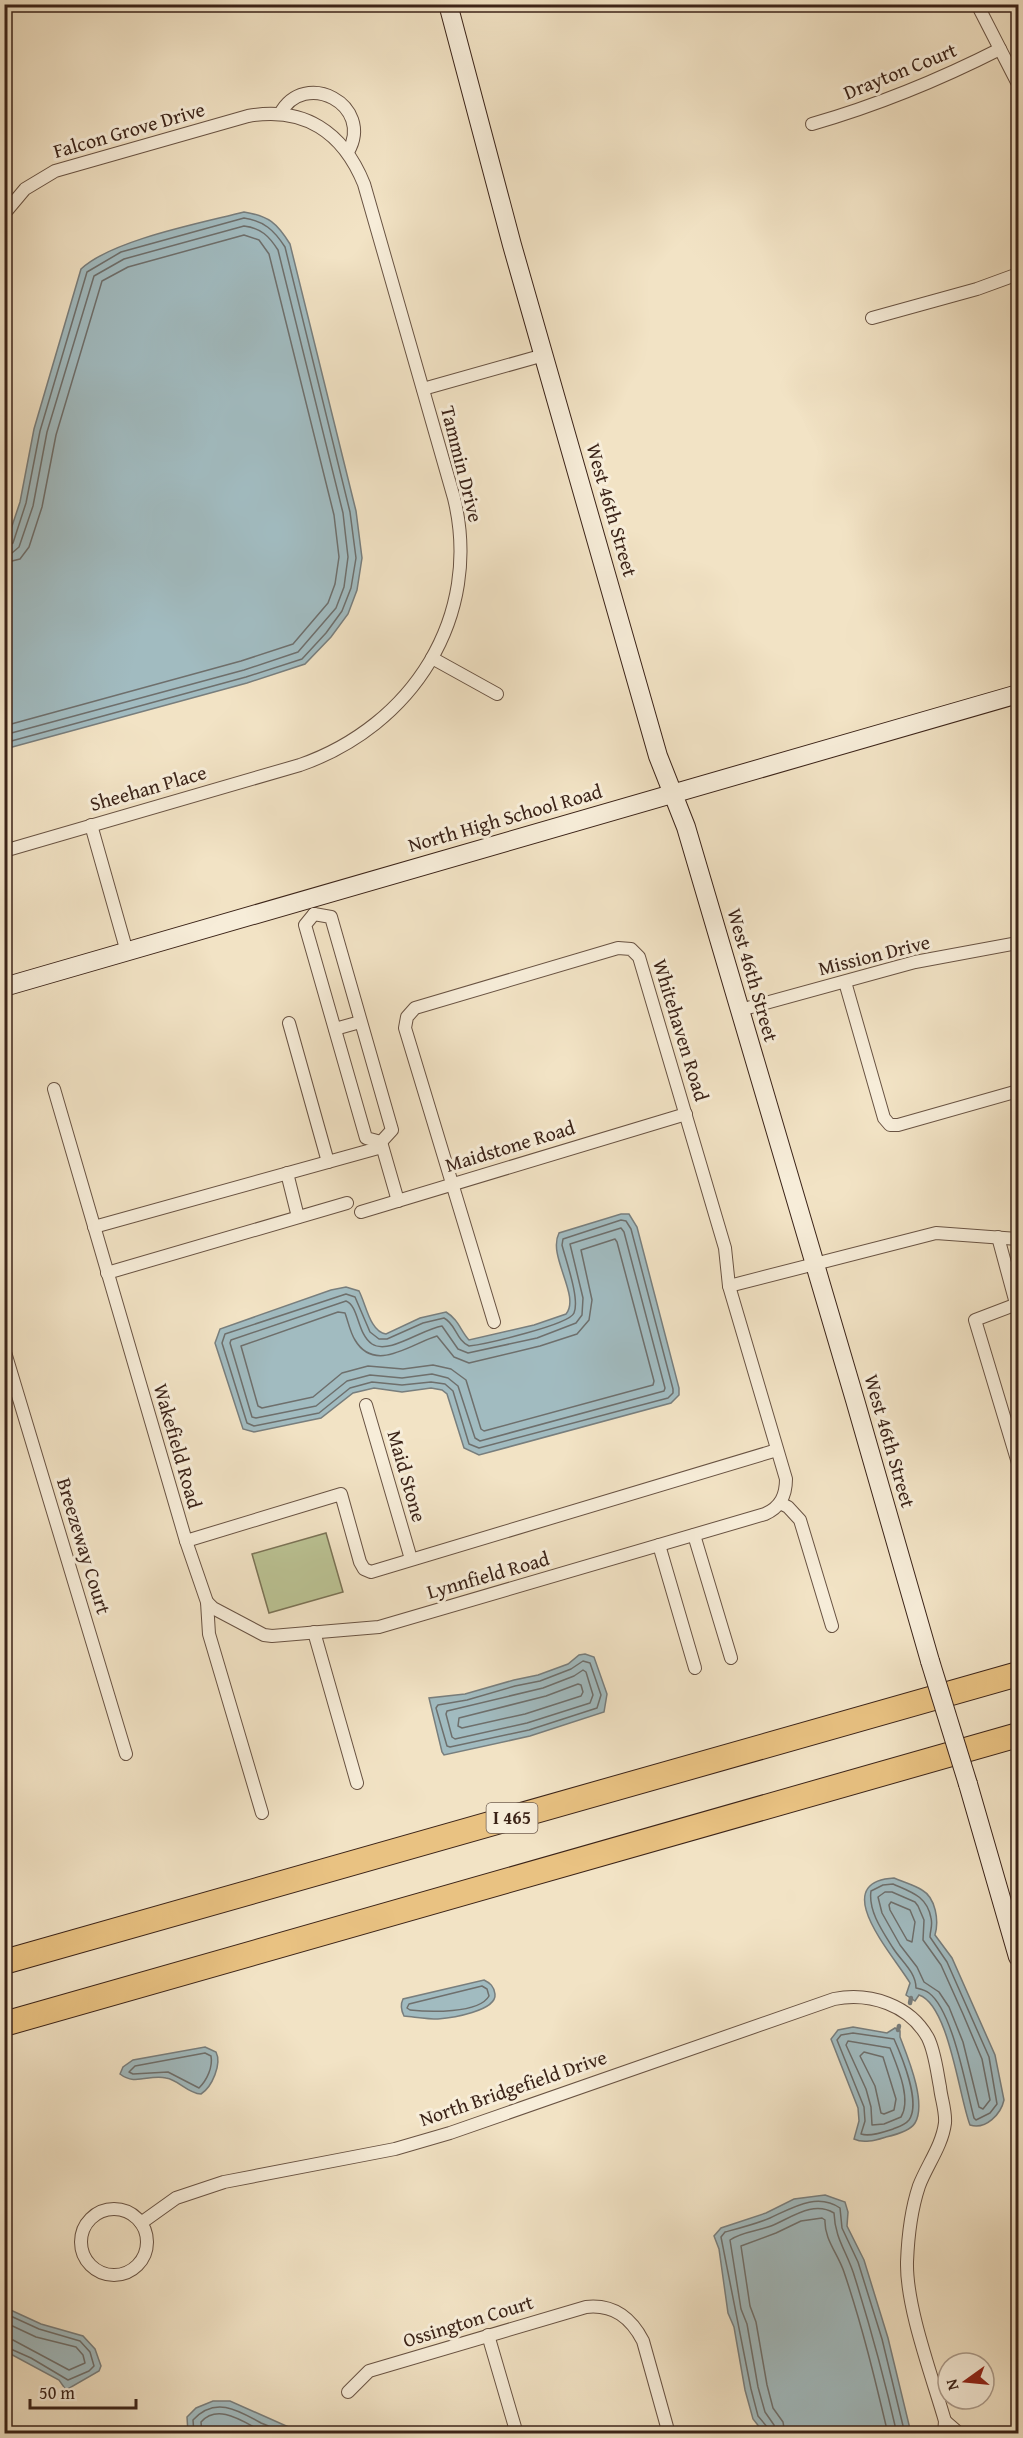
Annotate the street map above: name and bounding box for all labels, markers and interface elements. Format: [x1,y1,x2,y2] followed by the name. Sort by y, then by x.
[839,35,961,106] street label: Drayton Court
[50,94,208,165] street label: Falcon Grove Drive
[434,403,491,525] street label: Tammin Drive
[580,440,645,580] street label: West 46th Street
[86,757,210,818] street label: Sheehan Place
[404,776,606,859] street label: North High School Road
[721,905,786,1045] street label: West 46th Street
[815,927,933,982] street label: Mission Drive
[646,955,717,1105] street label: Whitehaven Road
[441,1112,579,1179] street label: Maidstone Road
[858,1371,923,1511] street label: West 46th Street
[147,1380,210,1512] street label: Wakefield Road
[381,1427,434,1525] street label: Maid Stone
[50,1474,119,1618] street label: Breezeway Court
[423,1543,553,1606] street label: Lynnfield Road
[486,1803,538,1833] road number: I 465
[415,2042,610,2133] street label: North Bridgefield Drive
[399,2287,537,2354] street label: Ossington Court
[936,2351,996,2411] north arrow
[30,2372,136,2410] scale bar
[938,2376,964,2393] text: N
[39,2379,75,2406] text: 50 m

